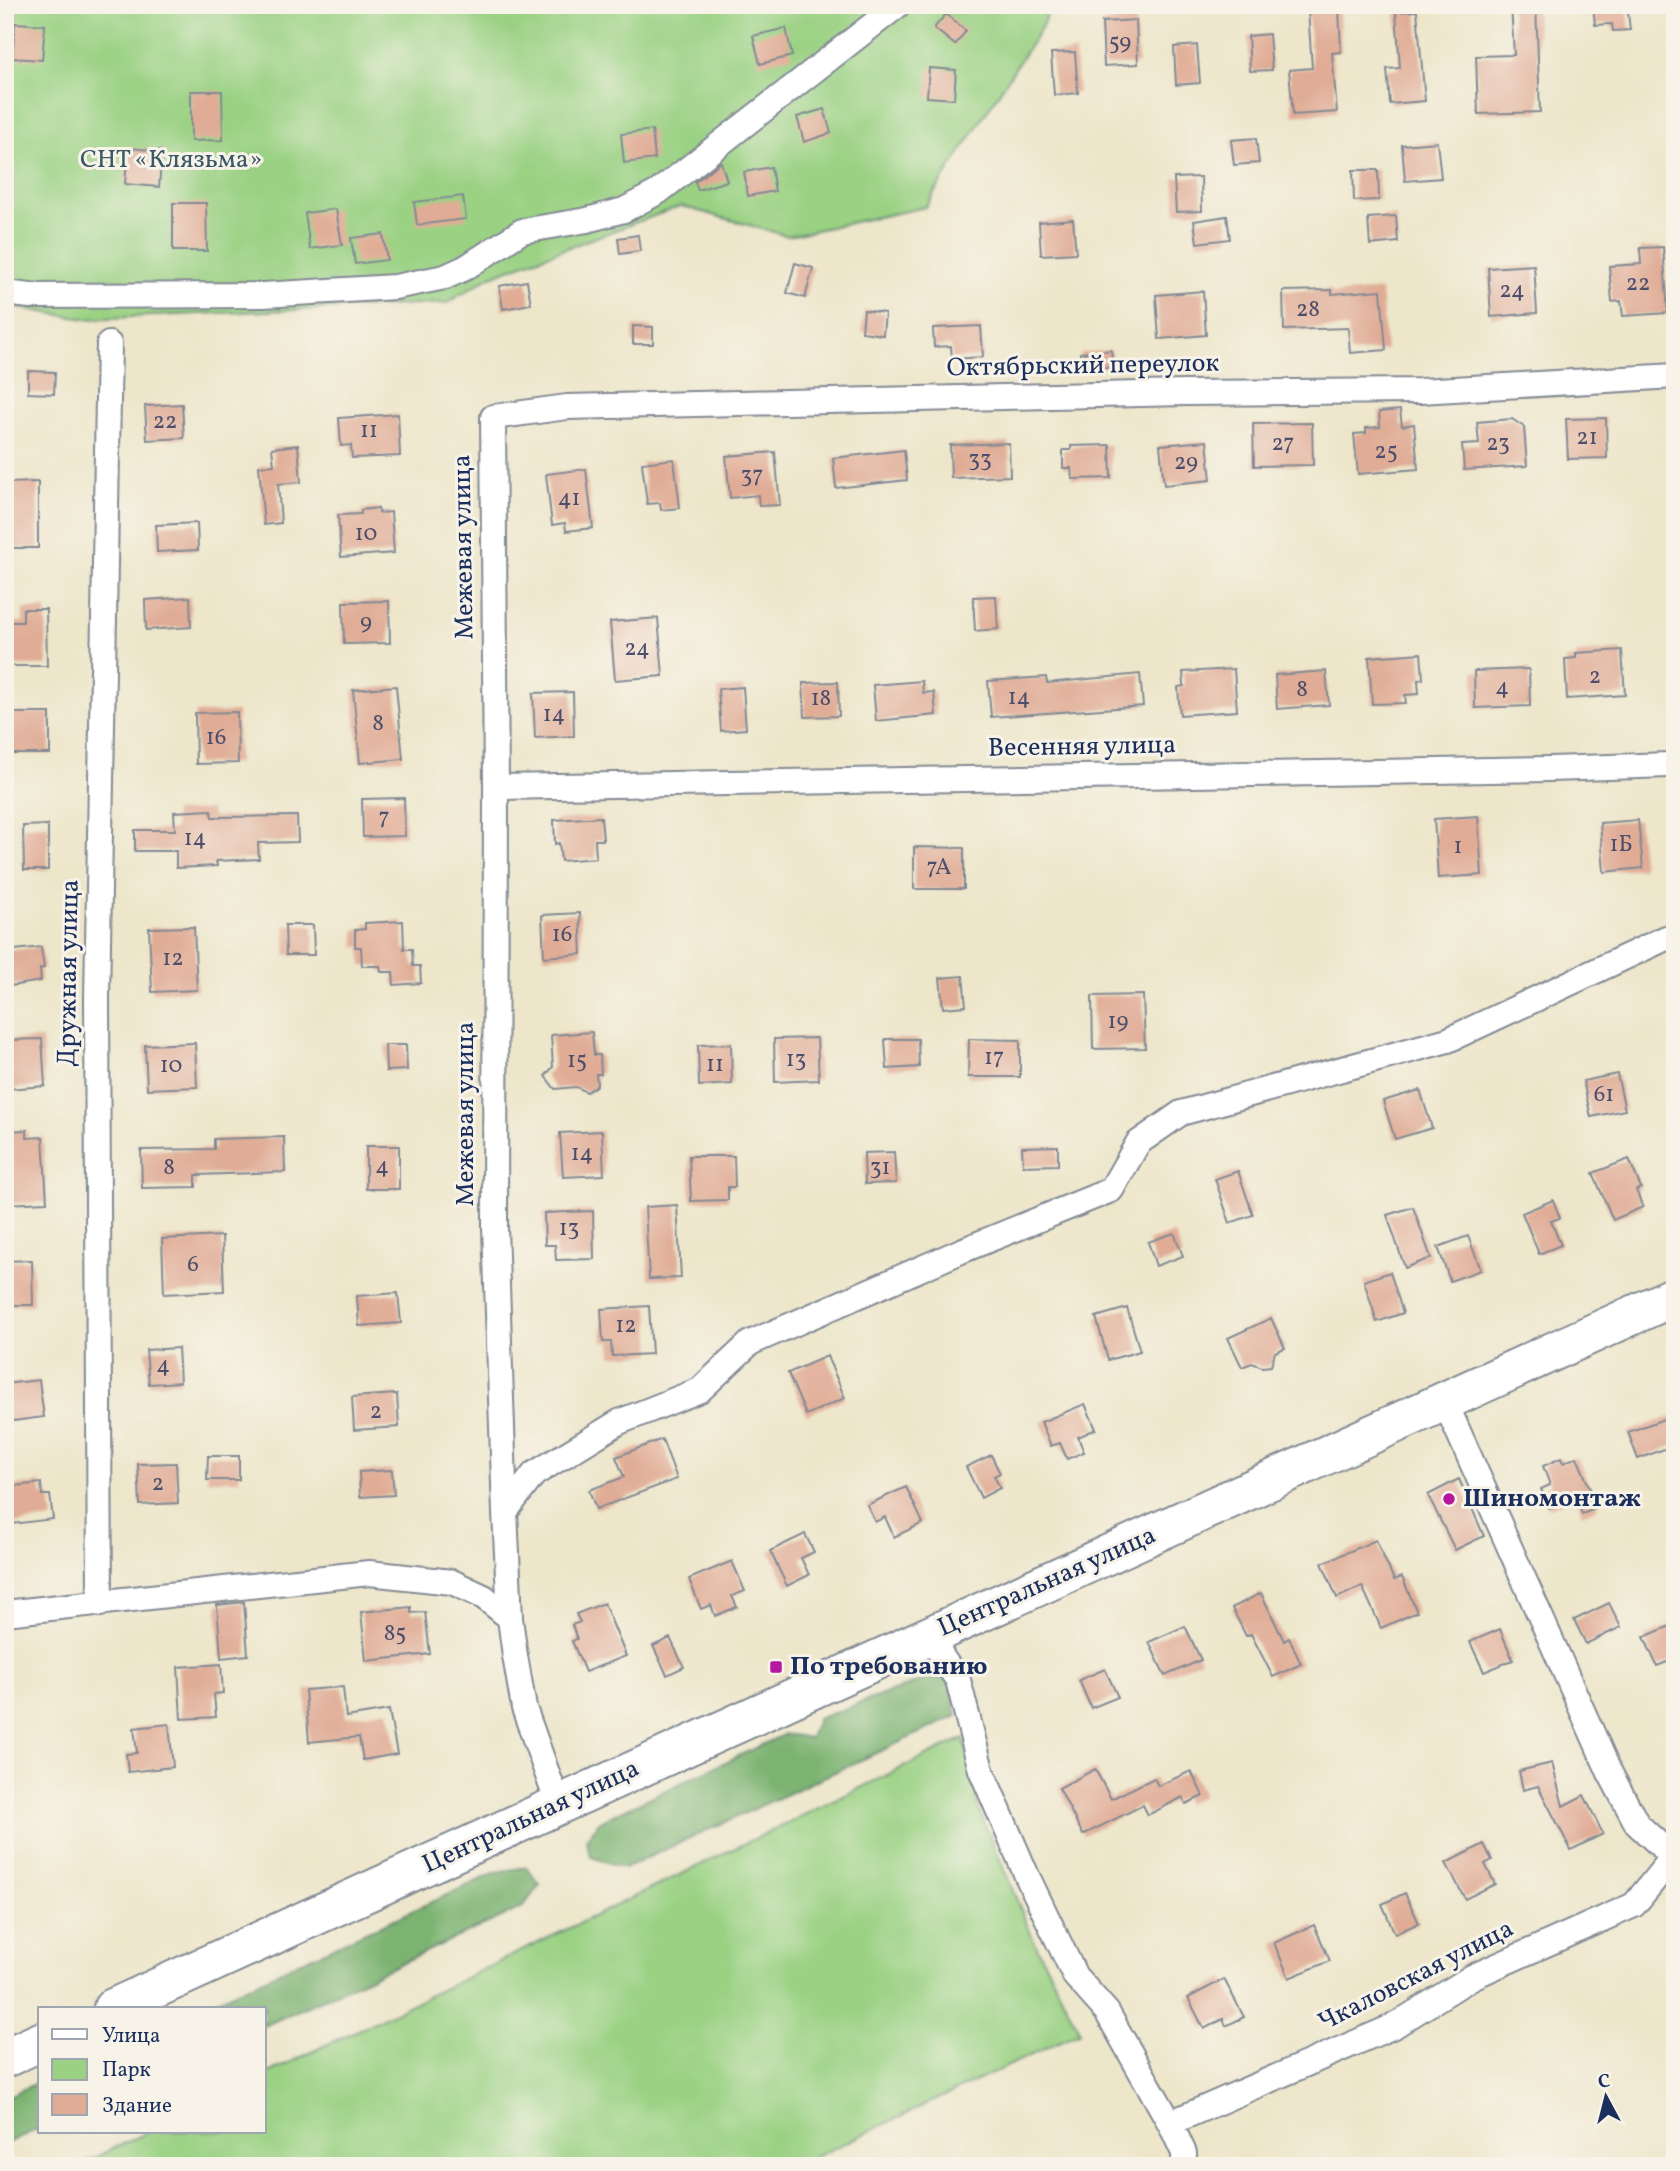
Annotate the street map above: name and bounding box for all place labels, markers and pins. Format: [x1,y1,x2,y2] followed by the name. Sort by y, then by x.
[1463,1481,1641,1517] place label: Шиномонтаж
[1441,1491,1457,1507] marker: Шиномонтаж
[790,1649,987,1685] place label: По требованию
[768,1659,784,1675] marker: По требованию

